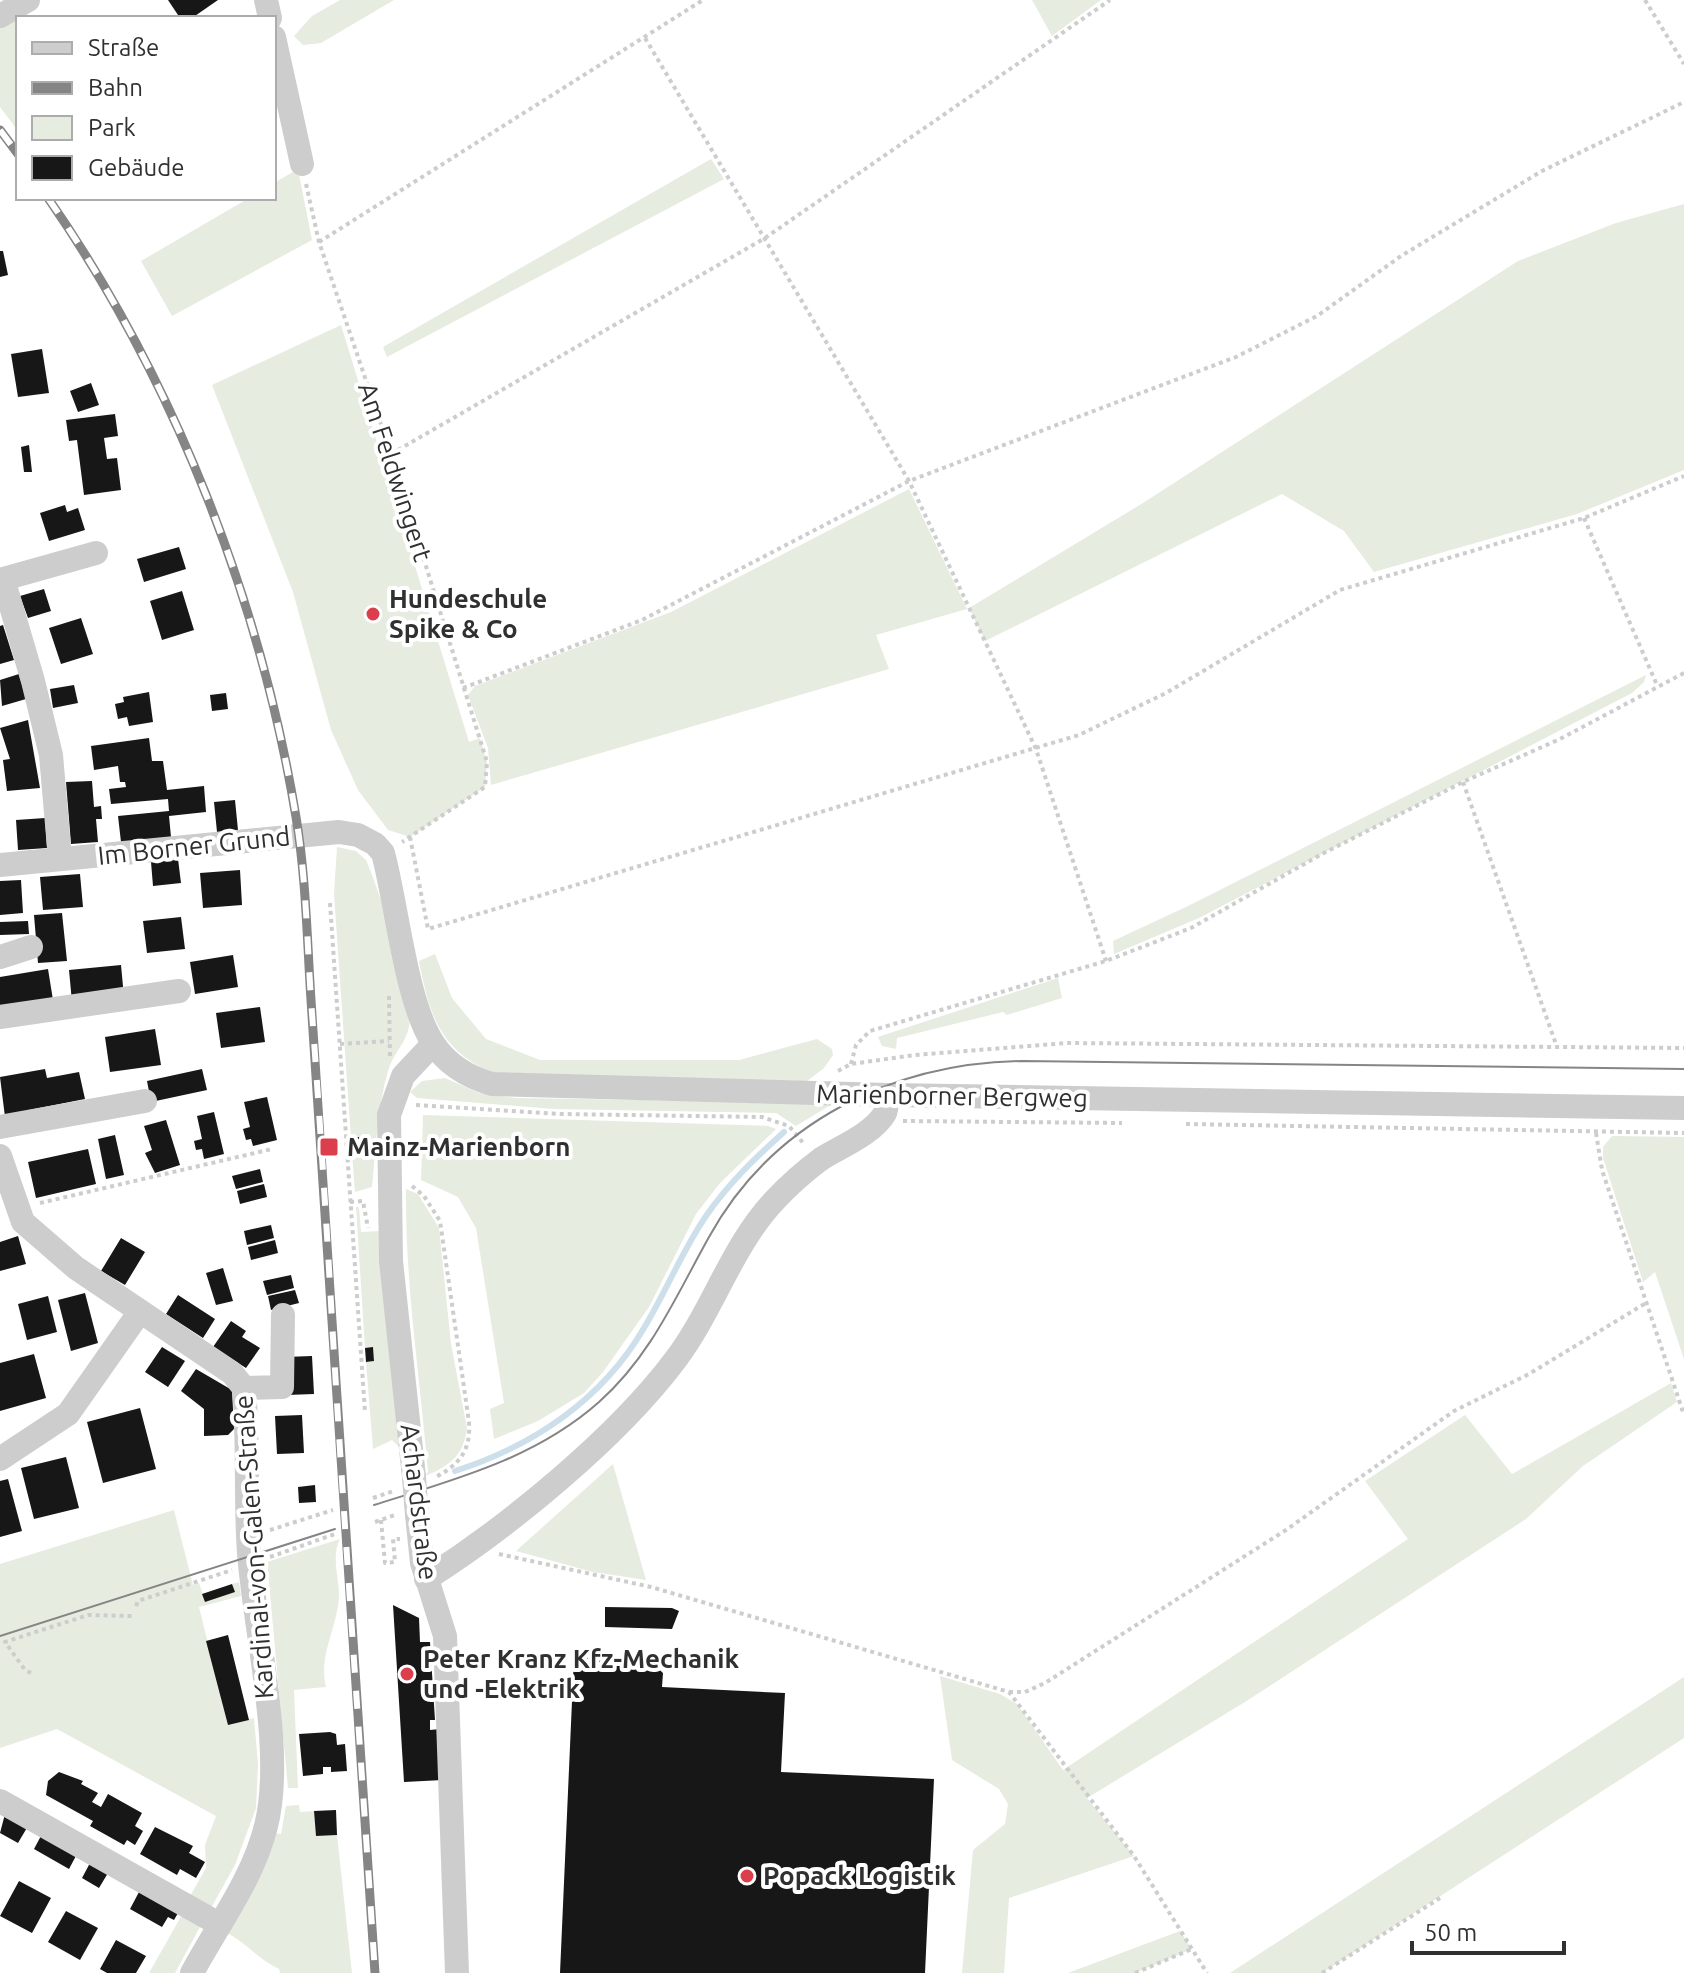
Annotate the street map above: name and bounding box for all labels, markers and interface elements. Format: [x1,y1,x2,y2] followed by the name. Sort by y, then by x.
[16,16,276,200] legend
[88,34,159,61] text: Straße
[88,74,143,101] text: Bahn
[88,114,136,141] text: Park
[88,154,185,181] text: Gebäude
[353,379,438,565] street label: Am Feldwingert
[389,584,547,643] place label: Hundeschule Spike & Co
[364,605,382,623] marker: Hundeschule Spike & Co
[96,821,292,870] street label: Im Borner Grund
[816,1079,1088,1112] street label: Marienborner Bergweg
[347,1132,570,1161] place label: Mainz-Marienborn
[318,1136,340,1158] marker: Mainz-Marienborn
[228,1394,279,1700] street label: Kardinal-von-Galen-Straße
[396,1422,443,1582] street label: Achardstraße
[423,1644,740,1703] place label: Peter Kranz Kfz-Mechanik und -Elektrik
[398,1665,416,1683] marker: Peter Kranz Kfz-Mechanik und -Elektrik
[763,1861,956,1890] place label: Popack Logistik
[738,1867,756,1885] marker: Popack Logistik
[1412,1905,1564,1955] scale bar
[1424,1919,1477,1946] text: 50 m

